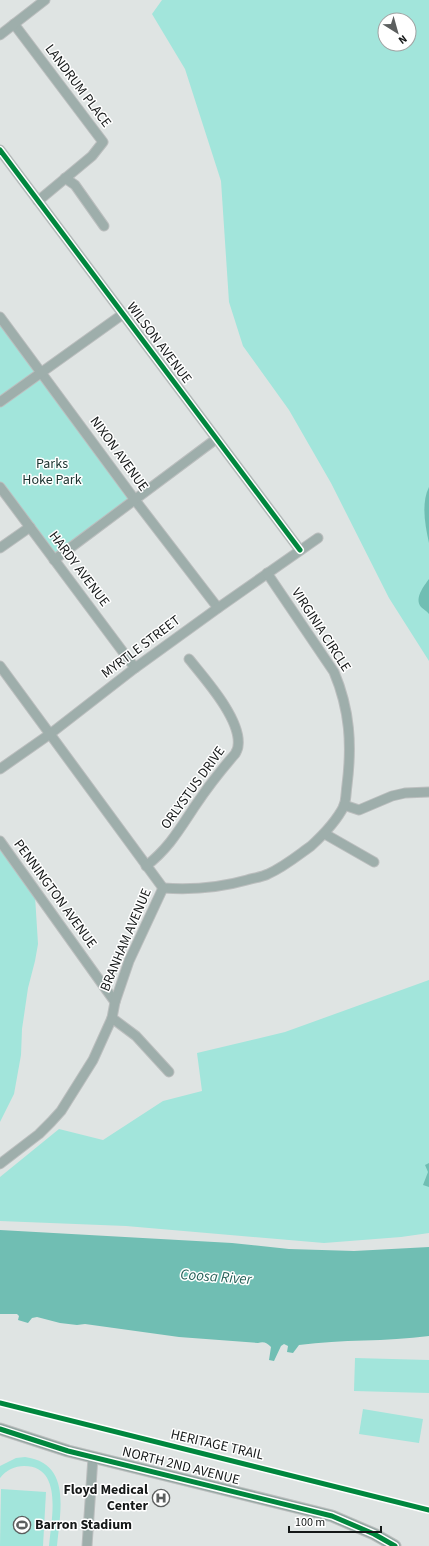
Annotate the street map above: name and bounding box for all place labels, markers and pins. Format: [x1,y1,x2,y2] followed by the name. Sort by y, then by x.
[63,1480,148,1516] place label: Floyd Medical Center
[151,1488,171,1508] hospital icon: Floyd Medical Center
[12,1515,32,1535] sports icon: Barron Stadium
[35,1515,132,1535] place label: Barron Stadium

